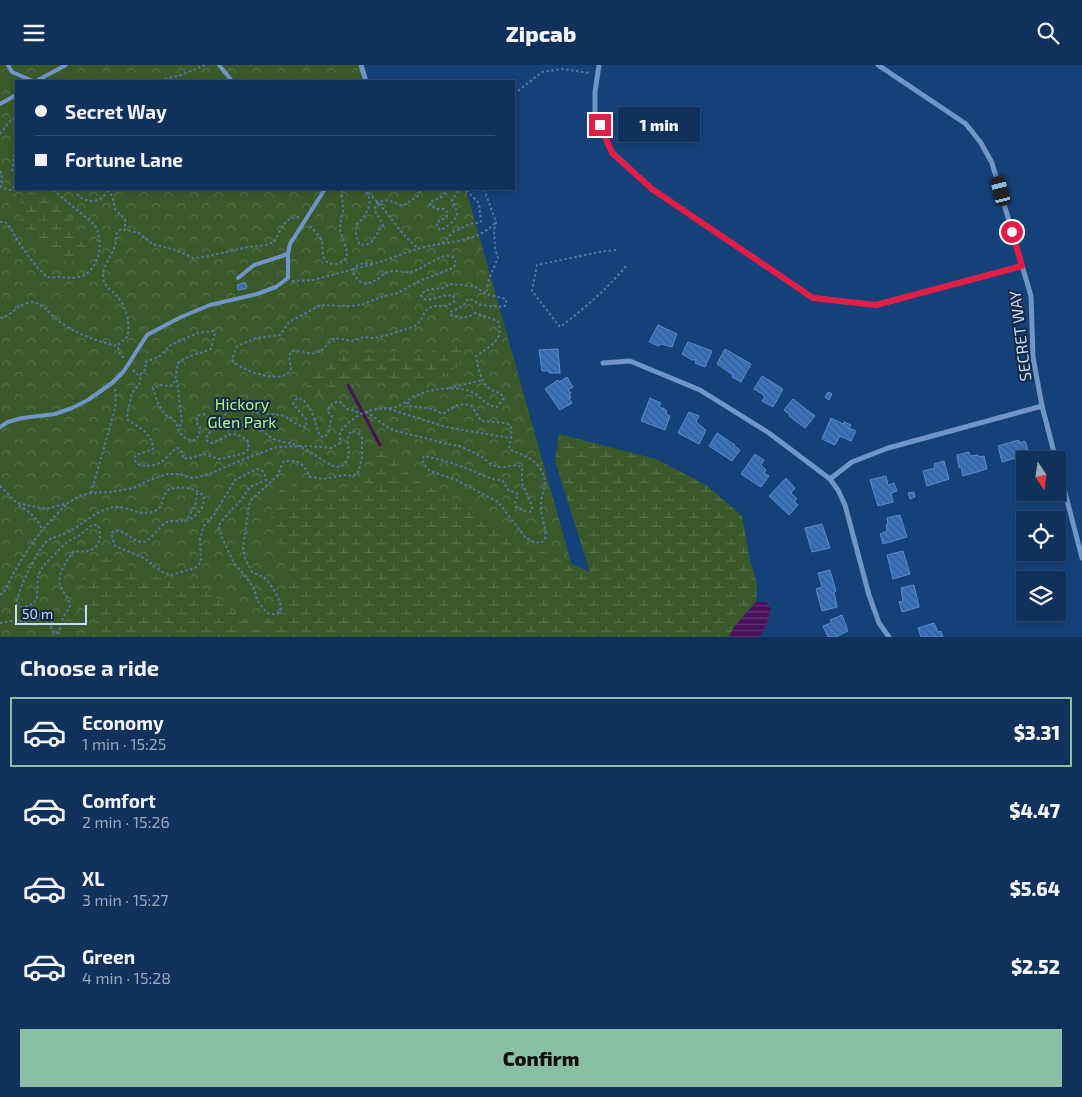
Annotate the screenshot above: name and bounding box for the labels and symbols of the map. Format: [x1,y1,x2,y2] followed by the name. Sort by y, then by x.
[618,107,700,143] callout: 1 min
[589,114,611,136] route end
[990,175,1011,207] car
[1001,221,1023,243] route start
[1005,290,1034,382] street label: SECRET WAY
[208,394,276,431] park label: Hickory Glen Park
[1016,451,1066,501] north arrow
[15,602,88,625] scale bar

